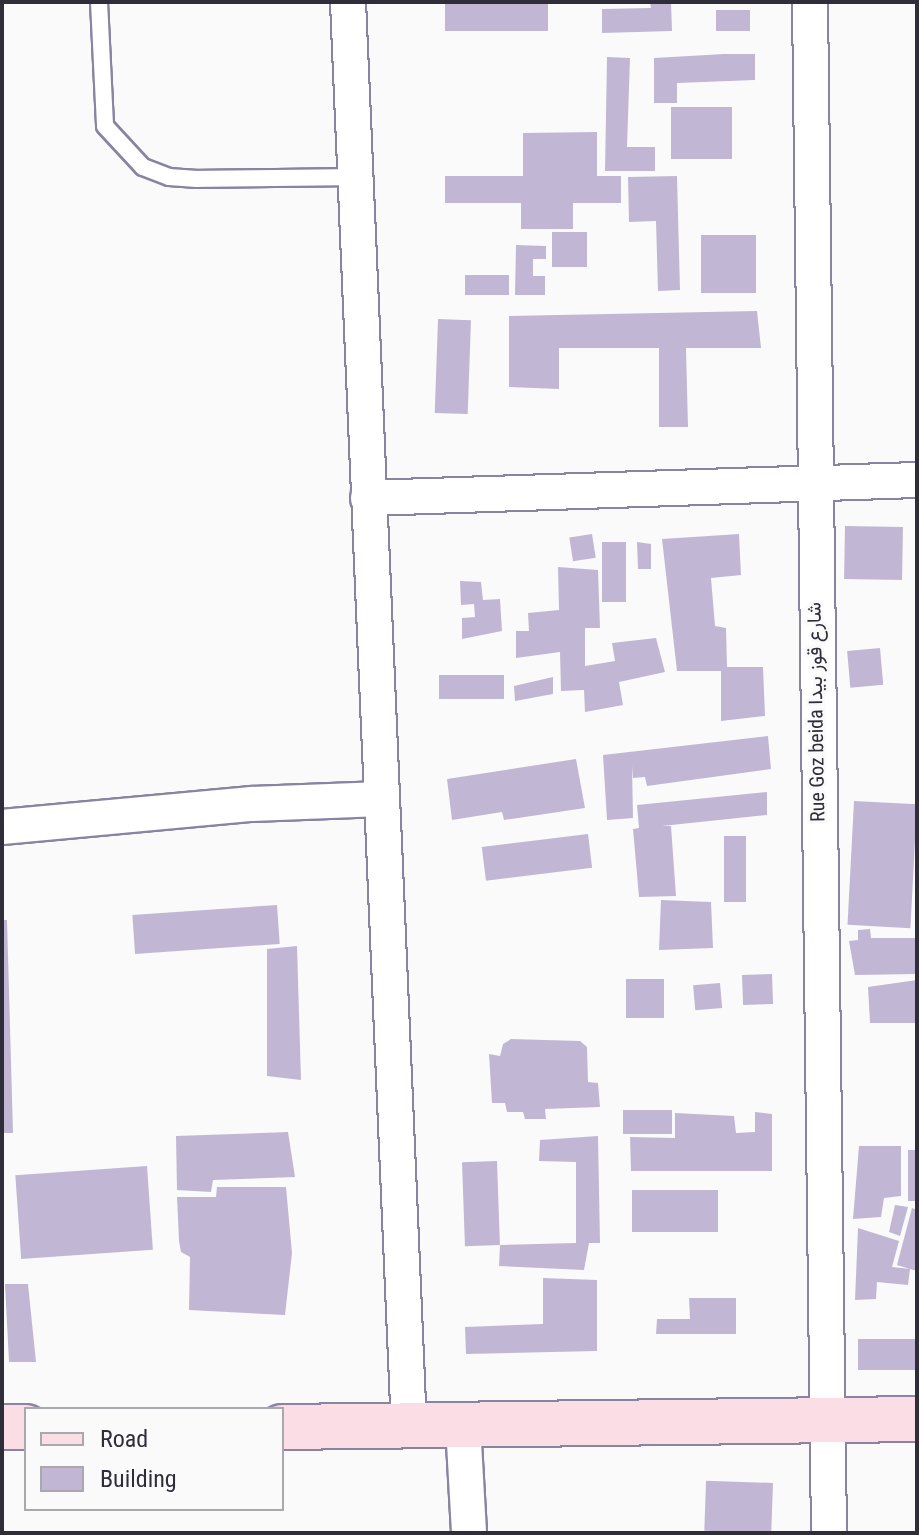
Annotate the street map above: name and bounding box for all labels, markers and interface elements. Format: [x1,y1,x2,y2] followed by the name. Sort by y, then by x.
[802,602,830,822] street label: Rue Goz beida شارع قوز بيدا
[24,1407,284,1511] legend
[100,1425,148,1453] text: Road
[100,1465,177,1493] text: Building

